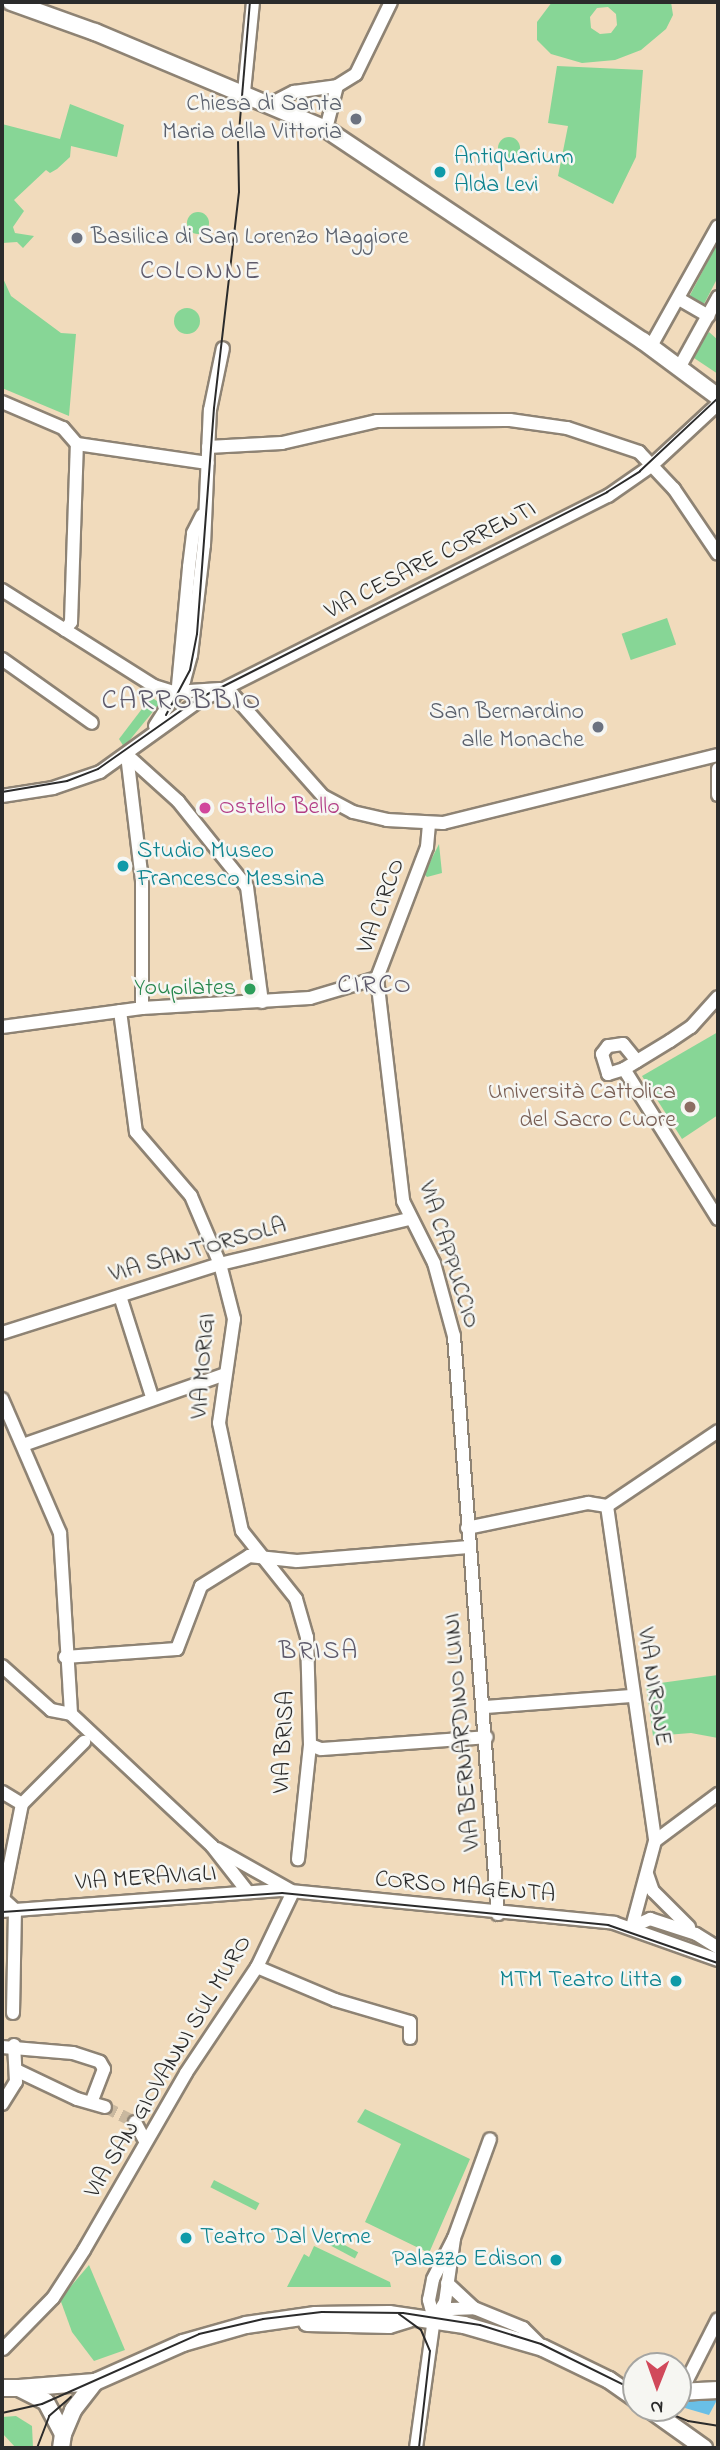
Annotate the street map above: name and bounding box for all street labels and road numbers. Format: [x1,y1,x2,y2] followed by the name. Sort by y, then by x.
[321,495,541,627] street label: VIA CESARE CORRENTI
[352,855,412,957] street label: VIA CIRCO
[411,1178,485,1332] street label: VIA CAPPUCCIO
[106,1212,290,1290] street label: VIA SANT'ORSOLA
[186,1312,222,1420] street label: VIA MORIGI
[438,1612,488,1852] street label: VIA BERNARDINO LUINI
[629,1626,677,1748] street label: VIA NIRONE
[268,1690,302,1794] street label: VIA BRISA
[74,1860,218,1898] street label: VIA MERAVIGLI
[374,1866,556,1910] street label: CORSO MAGENTA
[79,1931,259,2203] street label: VIA SAN GIOVANNI SUL MURO

